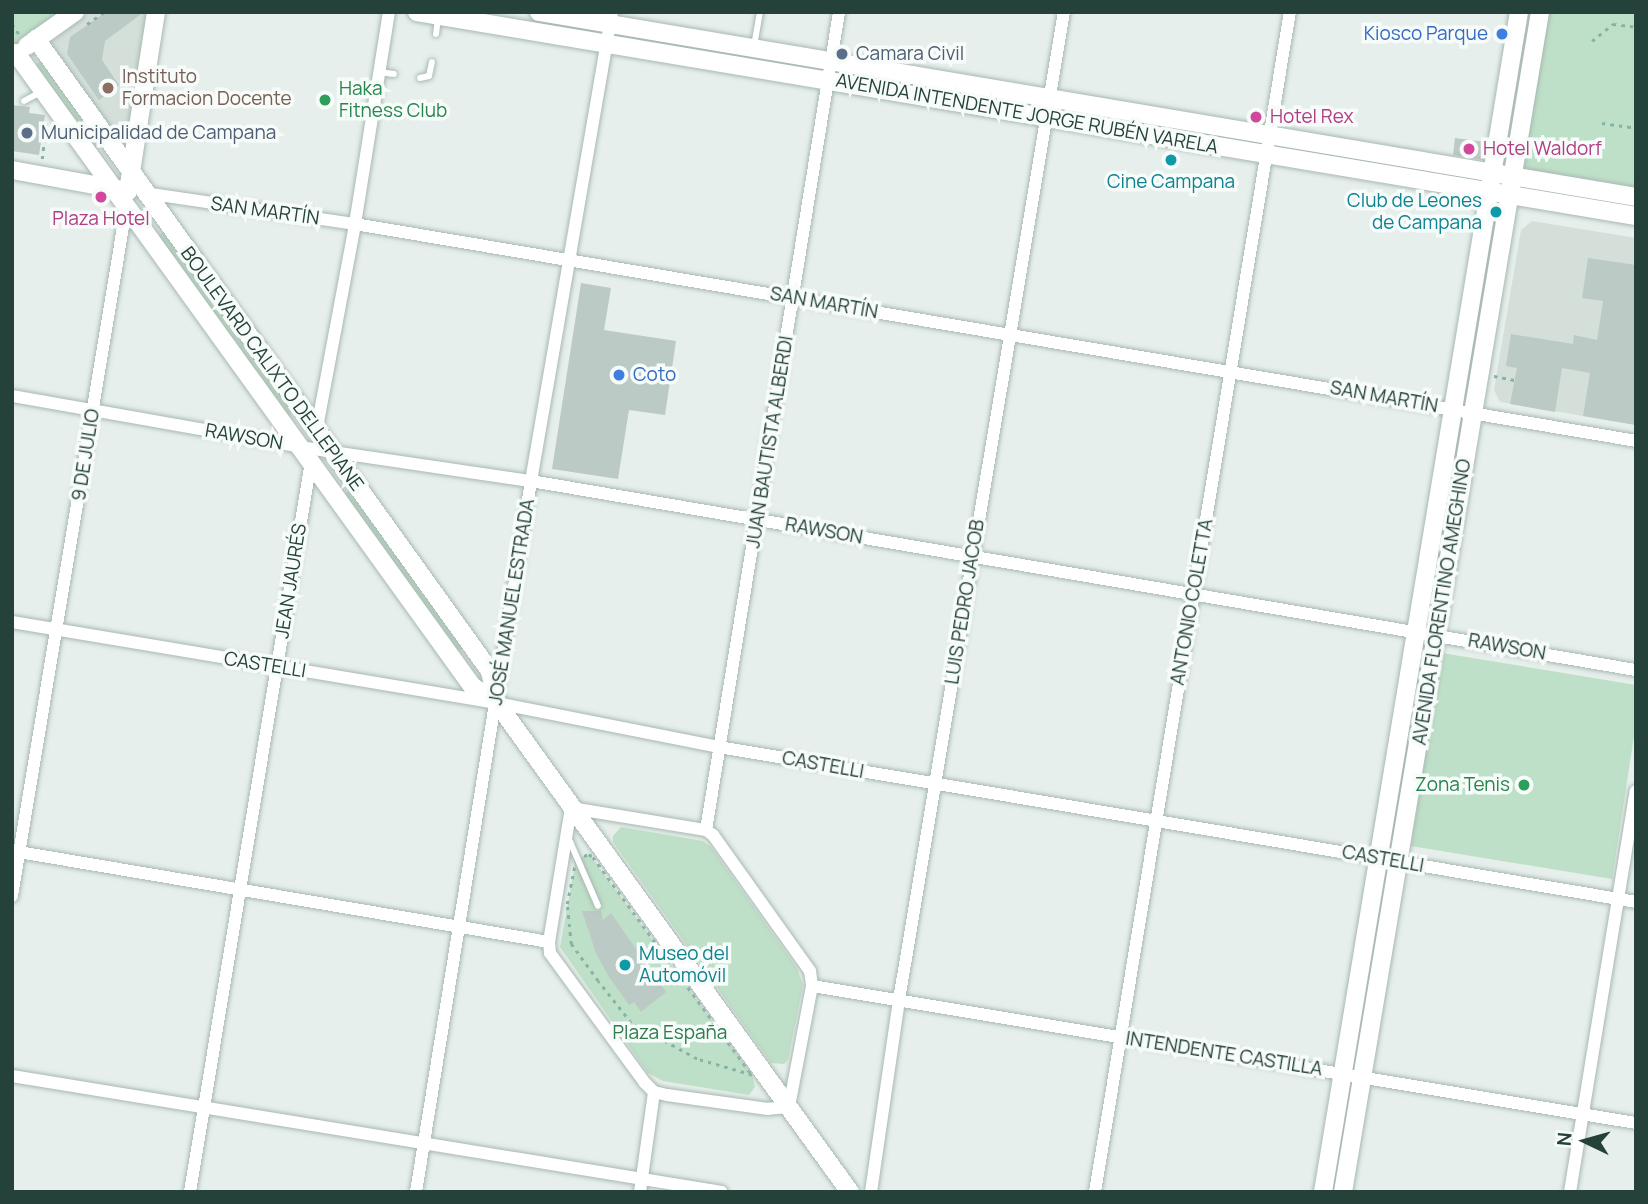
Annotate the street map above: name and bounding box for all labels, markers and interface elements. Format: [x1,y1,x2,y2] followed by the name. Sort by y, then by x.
[1364,23,1488,45] place label: Kiosco Parque
[1494,26,1510,42] marker: Kiosco Parque
[856,43,964,65] place label: Camara Civil
[834,46,850,62] marker: Camara Civil
[122,66,292,110] place label: Instituto Formacion Docente
[834,69,1220,159] street label: AVENIDA INTENDENTE JORGE RUBÉN VARELA
[339,78,447,122] place label: Haka Fitness Club
[100,80,116,96] marker: Instituto Formacion Docente
[317,92,333,108] marker: Haka Fitness Club
[1270,106,1354,128] place label: Hotel Rex
[1248,109,1264,125] marker: Hotel Rex
[41,122,276,144] place label: Municipalidad de Campana
[19,125,35,141] marker: Municipalidad de Campana
[1483,138,1602,160] place label: Hotel Waldorf
[1461,141,1477,157] marker: Hotel Waldorf
[1163,152,1179,168] marker: Cine Campana
[1107,171,1235,193] place label: Cine Campana
[93,189,109,205] marker: Plaza Hotel
[1347,190,1482,234] place label: Club de Leones de Campana
[209,192,321,230] street label: SAN MARTÍN
[1488,204,1504,220] marker: Club de Leones de Campana
[52,208,150,230] place label: Plaza Hotel
[176,243,368,495] street label: BOULEVARD CALIXTO DELLEPIANE
[768,282,880,324] street label: SAN MARTÍN
[742,334,798,550] street label: JUAN BAUTISTA ALBERDI
[633,364,676,386] place label: Coto
[611,367,627,383] marker: Coto
[1328,376,1440,418] street label: SAN MARTÍN
[67,407,105,503] street label: 9 DE JULIO
[203,419,285,455] street label: RAWSON
[1408,457,1476,747] street label: AVENIDA FLORENTINO AMEGHINO
[484,497,540,707] street label: JOSÉ MANUEL ESTRADA
[783,513,865,549] street label: RAWSON
[1166,517,1218,687] street label: ANTONIO COLETTA
[941,518,989,686] street label: LUIS PEDRO JACOB
[271,522,311,640] street label: JEAN JAURÉS
[1466,629,1548,665] street label: RAWSON
[222,647,308,683] street label: CASTELLI
[780,747,866,783] street label: CASTELLI
[1415,774,1510,796] place label: Zona Tenis
[1516,777,1532,793] marker: Zona Tenis
[1340,841,1426,877] street label: CASTELLI
[639,943,729,987] place label: Museo del Automóvil
[617,957,633,973] marker: Museo del Automóvil
[613,1022,727,1044] park label: Plaza España
[1124,1027,1324,1081] street label: INTENDENTE CASTILLA
[1550,1106,1620,1176] north arrow
[1551,1131,1578,1147] text: N

